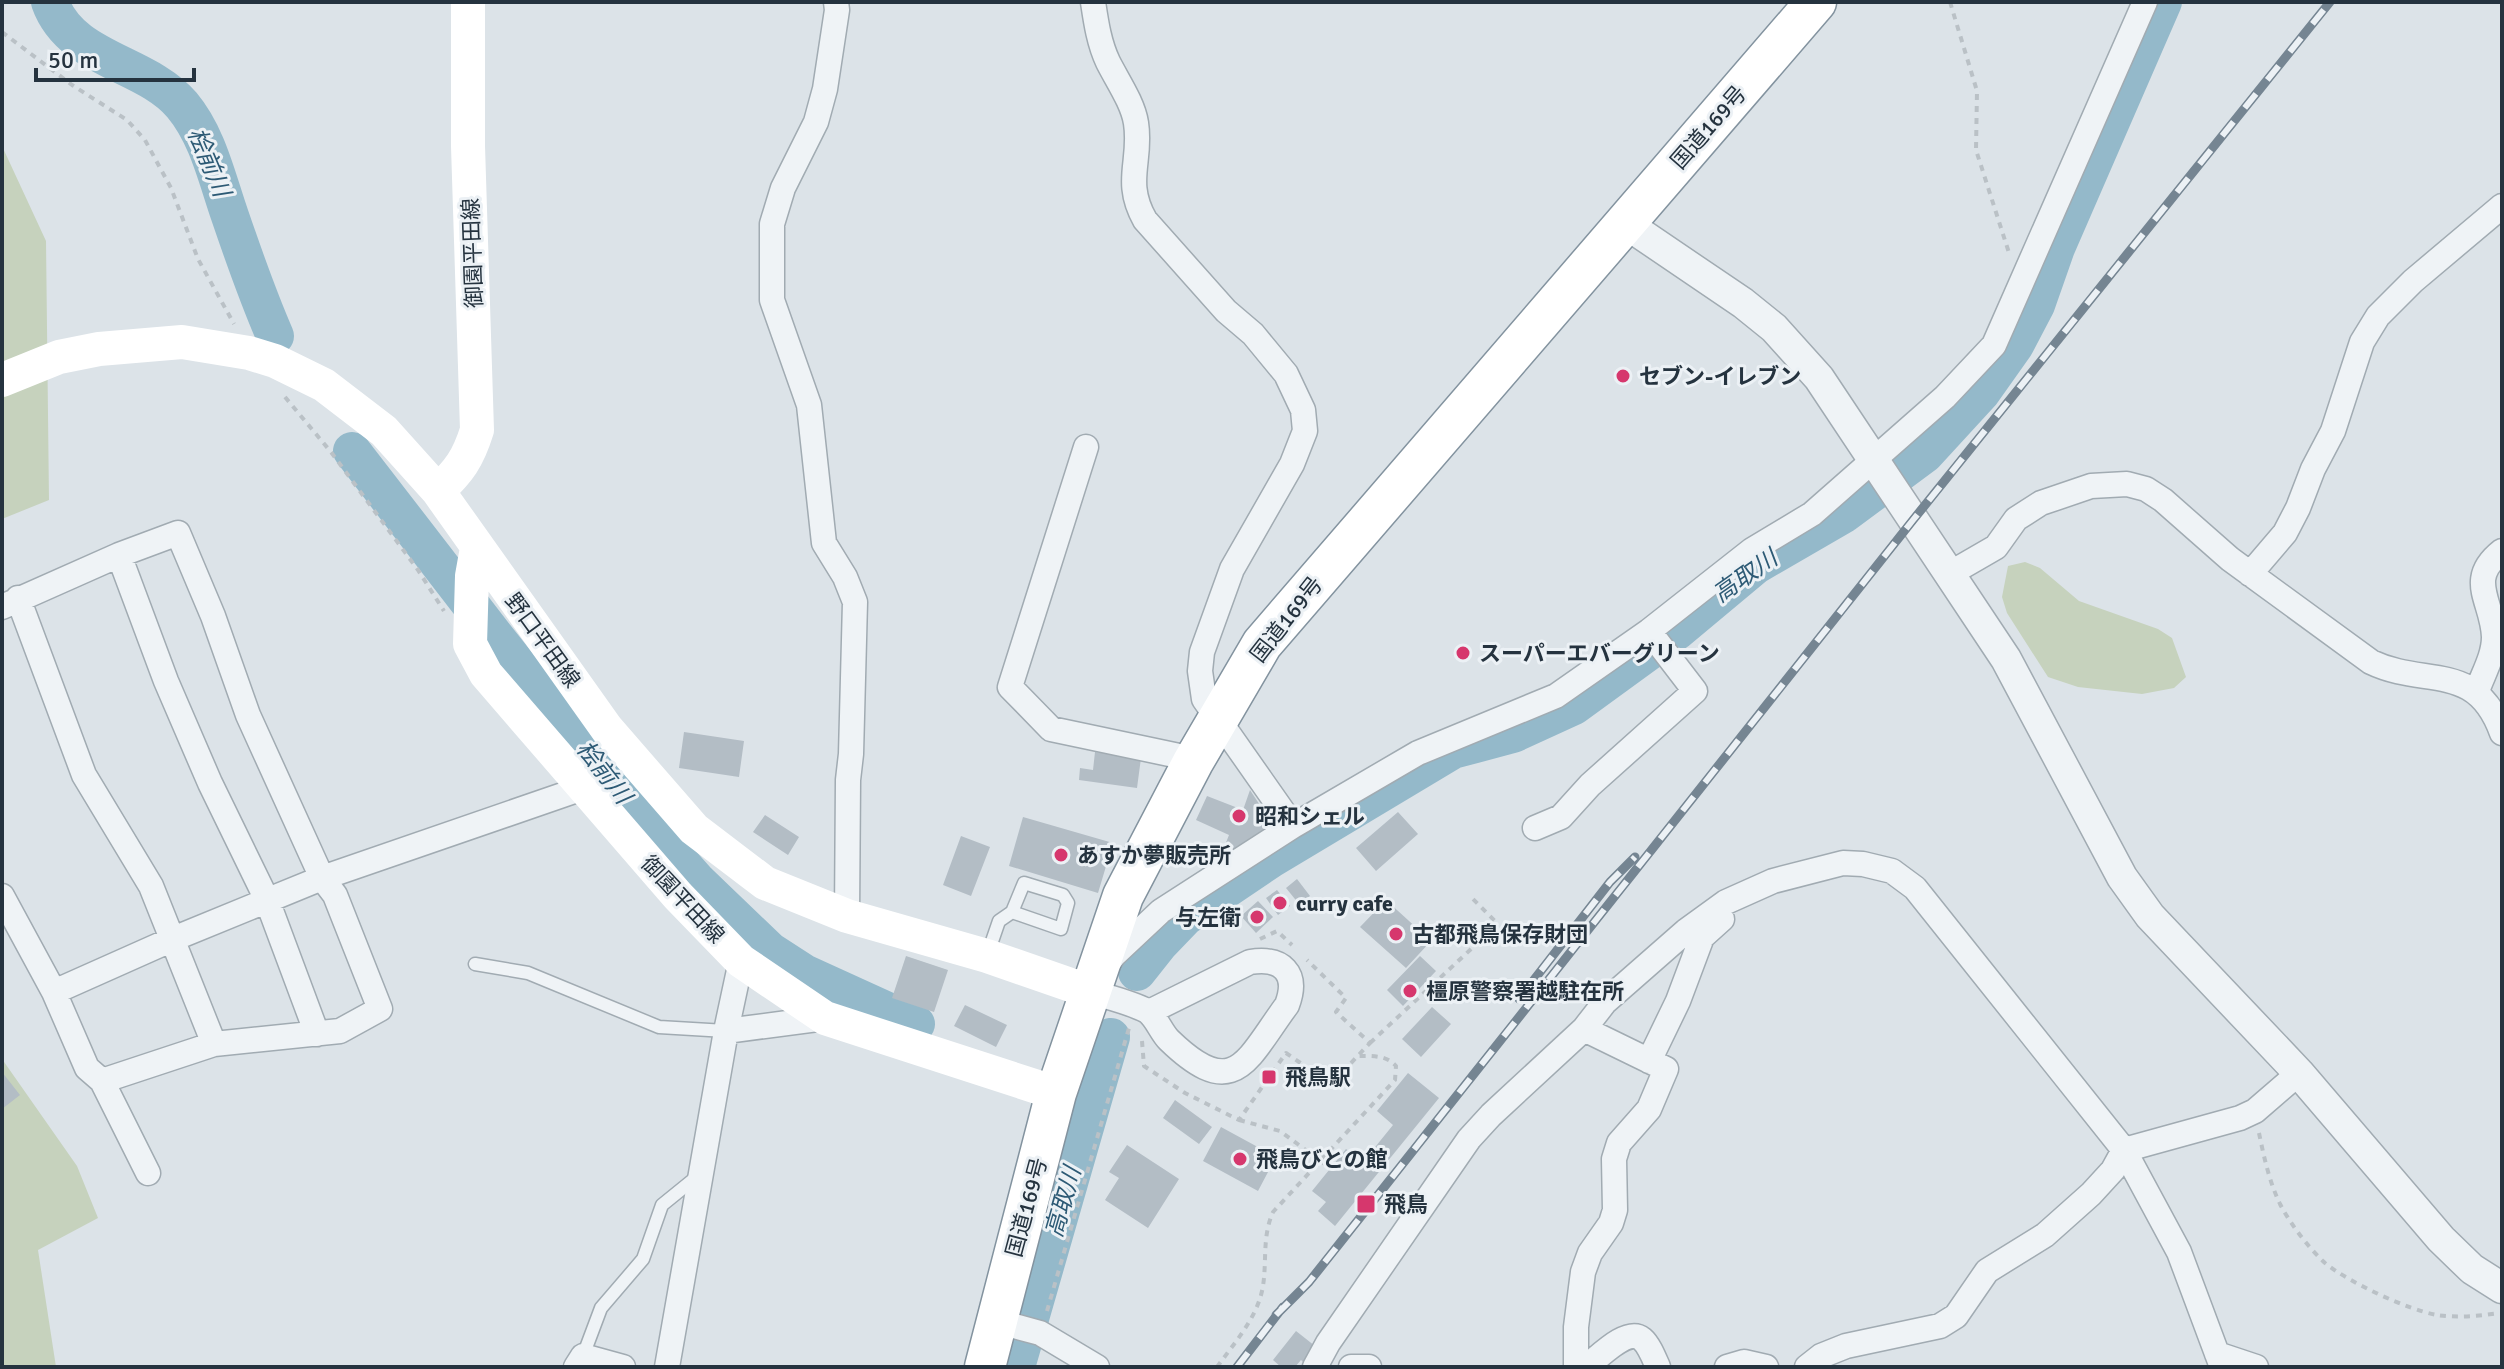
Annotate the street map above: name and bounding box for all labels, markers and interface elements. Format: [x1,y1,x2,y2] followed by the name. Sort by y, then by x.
[36,32,194,82] scale bar
[48,45,98,75] text: 50 m
[1665,80,1752,175] street label: 国道169号
[181,123,238,204] water label: 桧前川
[457,198,488,308] street label: 御園平田線
[1639,363,1801,390] place label: セブン-イレブン
[1614,367,1632,385] marker: セブン-イレブン
[1707,541,1786,609] water label: 高取川
[1244,571,1328,668] street label: 国道169号
[499,588,586,693] street label: 野口平田線
[1479,640,1720,667] place label: スーパーエバーグリーン
[1454,644,1472,662] marker: スーパーエバーグリーン
[570,734,640,812] water label: 桧前川
[1255,803,1365,830] place label: 昭和シェル
[1230,807,1248,825] marker: 昭和シェル
[1077,842,1231,869] place label: あすか夢販売所
[1052,846,1070,864] marker: あすか夢販売所
[635,850,730,949] street label: 御園平田線
[1296,890,1393,917] place label: curry cafe
[1271,894,1289,912] marker: curry cafe
[1175,904,1241,931] place label: 与左衛
[1248,908,1266,926] marker: 与左衛
[1412,921,1588,948] place label: 古都飛鳥保存財団
[1387,925,1405,943] marker: 古都飛鳥保存財団
[1426,978,1624,1005] place label: 橿原警察署越駐在所
[1401,982,1419,1000] marker: 橿原警察署越駐在所
[1285,1064,1351,1091] place label: 飛鳥駅
[1260,1068,1278,1086] marker: 飛鳥駅
[1256,1146,1388,1173] place label: 飛鳥びとの館
[1231,1150,1249,1168] marker: 飛鳥びとの館
[1000,1155,1053,1260] street label: 国道169号
[1039,1160,1088,1241] water label: 高取川
[1384,1191,1428,1218] place label: 飛鳥
[1355,1193,1377,1215] marker: 飛鳥

